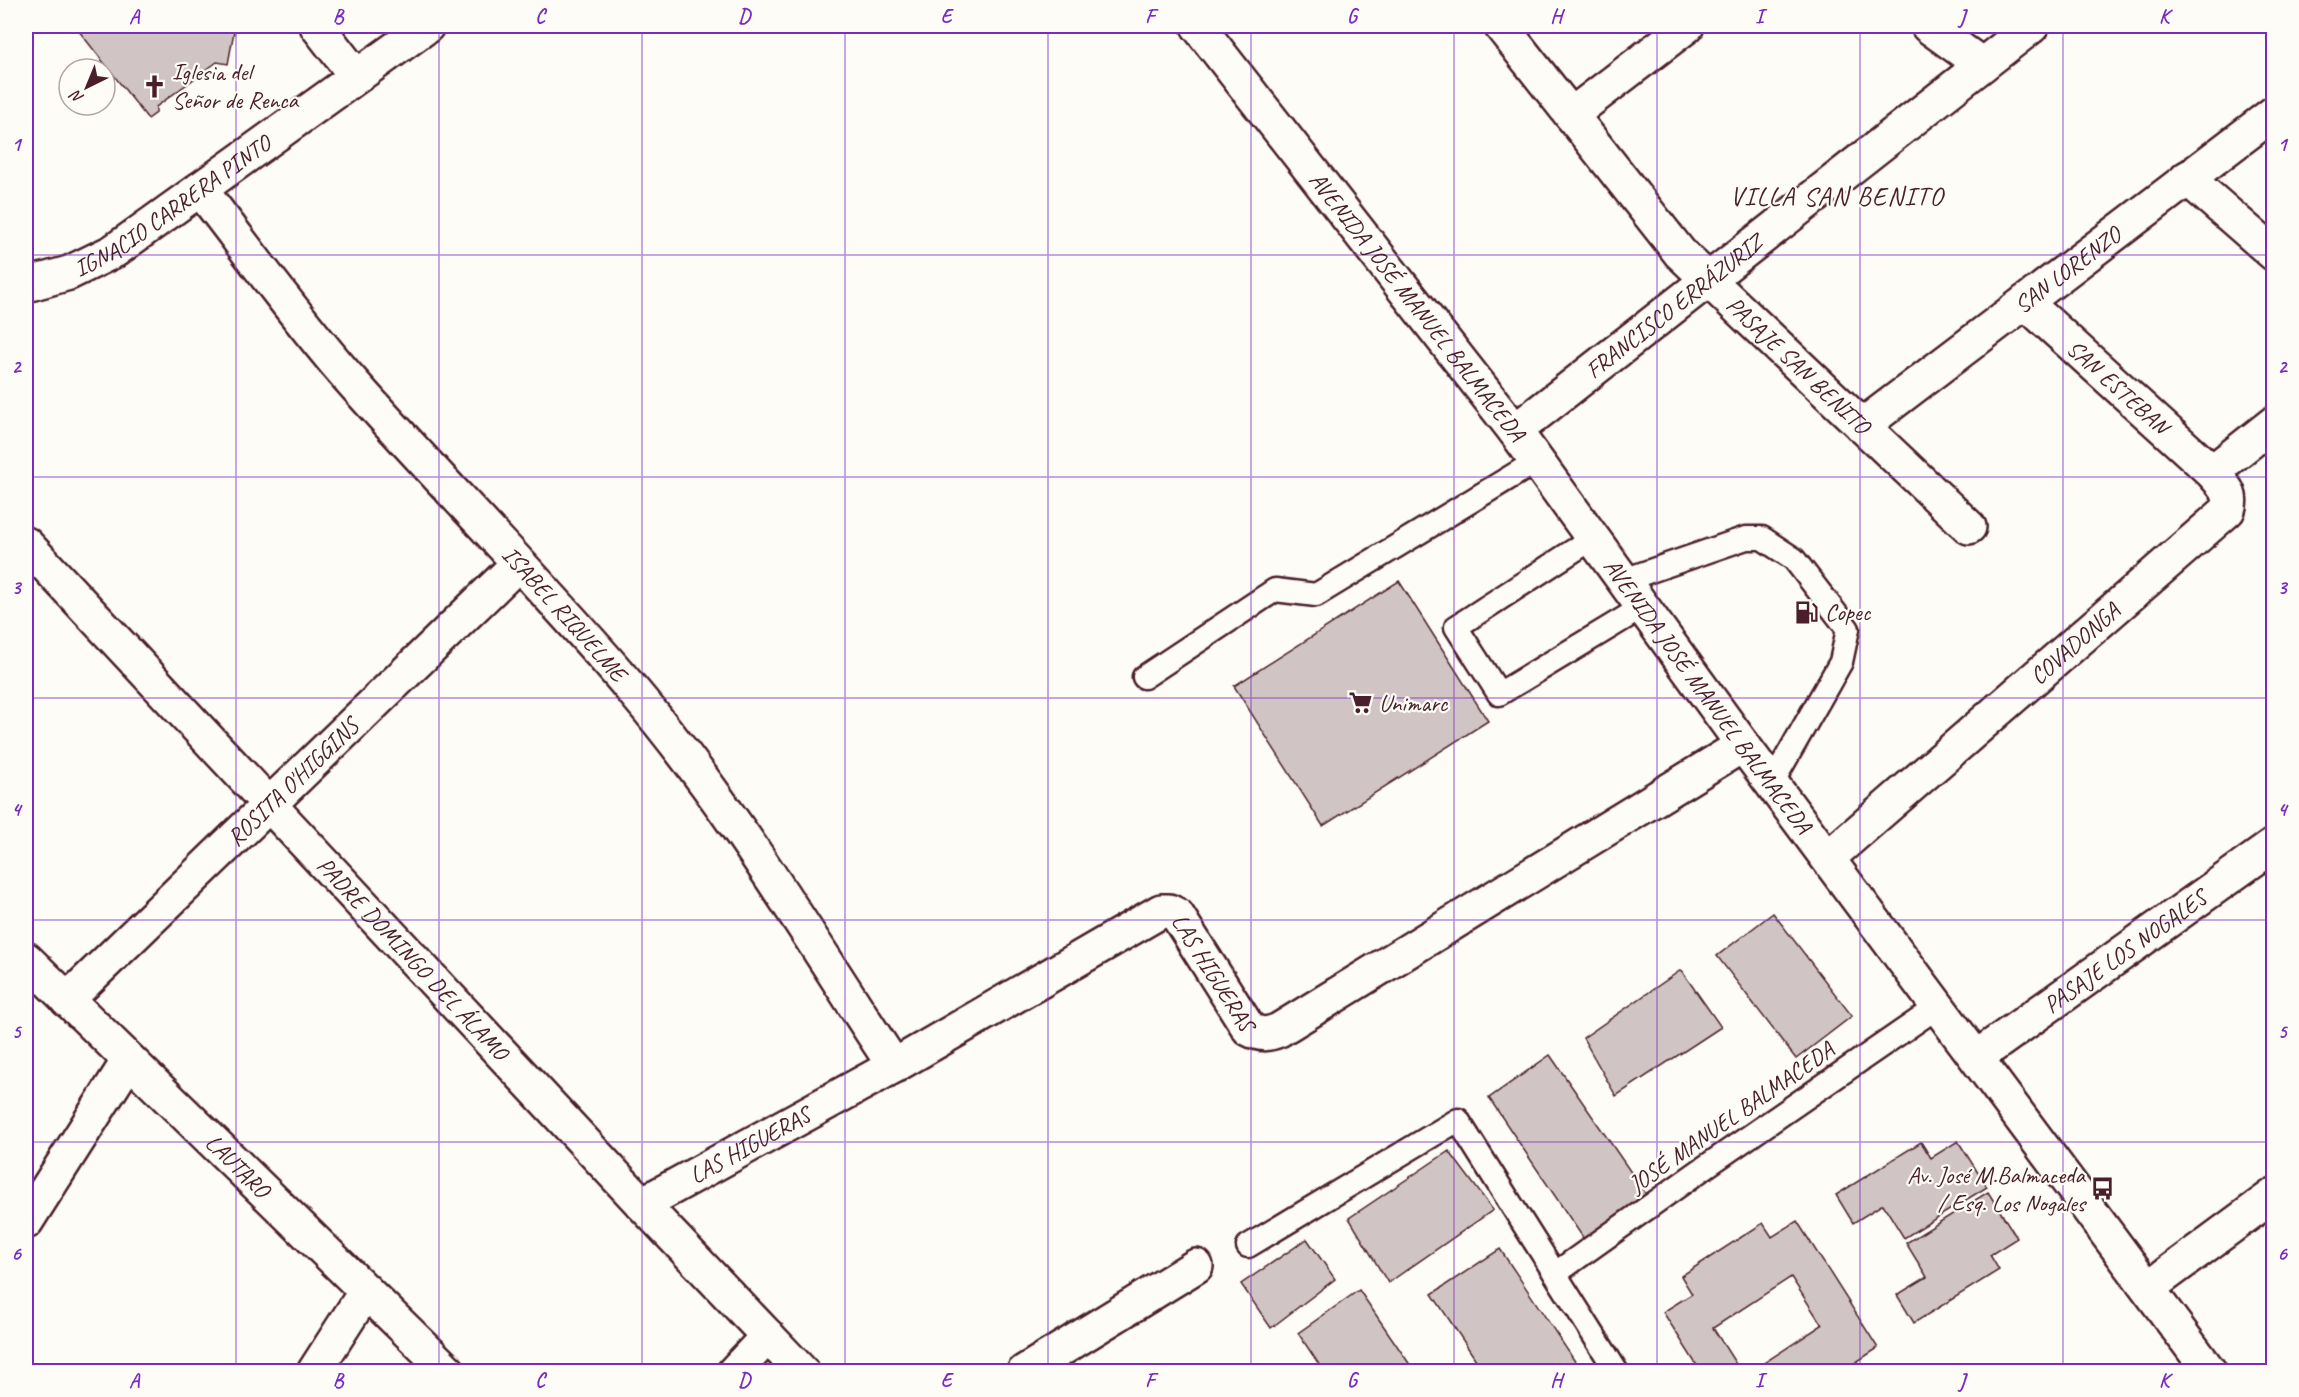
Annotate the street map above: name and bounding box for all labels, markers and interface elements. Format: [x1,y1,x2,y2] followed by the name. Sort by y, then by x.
[129,4,141,29] text: A
[333,4,345,29] text: B
[535,4,547,29] text: C
[738,4,752,29] text: D
[941,4,955,29] text: E
[1145,4,1159,29] text: F
[1347,4,1360,29] text: G
[1550,4,1565,29] text: H
[1755,4,1768,29] text: I
[1957,4,1969,29] text: J
[2159,4,2173,29] text: K
[57,57,117,117] north arrow
[172,57,300,115] place label: Iglesia del Señor de Renca
[141,73,167,99] church icon: Iglesia del Señor de Renca
[65,84,88,108] text: N
[69,127,279,283] street label: IGNACIO CARRERA PINTO
[12,132,23,157] text: 1
[2278,132,2289,157] text: 1
[1303,166,1533,448] street label: AVENIDA JOSÉ MANUEL BALMACEDA
[1730,180,1946,213] district label: VILLA SAN BENITO
[2008,218,2129,320] street label: SAN LORENZO
[1579,226,1771,385] street label: FRANCISCO ERRÁZURIZ
[1720,290,1879,442] street label: PASAJE SAN BENITO
[2061,333,2178,443] street label: SAN ESTEBAN
[12,354,23,379] text: 2
[2278,354,2289,379] text: 2
[496,540,635,690] street label: ISABEL RIQUELME
[1597,552,1819,840] street label: AVENIDA JOSÉ MANUEL BALMACEDA
[12,575,23,600] text: 3
[2278,575,2289,600] text: 3
[2023,595,2127,691] street label: COVADONGA
[1825,597,1872,627] place label: Copec
[1794,599,1820,625] fuel station icon: Copec
[1379,688,1449,718] place label: Unimarc
[1348,690,1374,716] supermarket icon: Unimarc
[221,709,367,852] street label: ROSITA O'HIGGINS
[12,797,24,822] text: 4
[2278,797,2290,822] text: 4
[311,851,516,1068] street label: PADRE DOMINGO DEL ÁLAMO
[2038,881,2215,1020] street label: PASAJE LOS NOGALES
[1165,908,1263,1040] street label: LAS HIGUERAS
[12,1019,23,1044] text: 5
[2278,1019,2289,1044] text: 5
[1622,1034,1840,1200] street label: JOSÉ MANUEL BALMACEDA
[684,1098,819,1190] street label: LAS HIGUERAS
[199,1128,279,1206] street label: LAUTARO
[1907,1160,2088,1218] place label: Av. José M.Balmaceda / Esq. Los Nogales
[2090,1176,2116,1202] bus stop icon: Av. José M.Balmaceda / Esq. Los Nogales
[11,1241,22,1266] text: 6
[2277,1241,2288,1266] text: 6
[129,1368,141,1393] text: A
[333,1368,345,1393] text: B
[535,1368,547,1393] text: C
[738,1368,752,1393] text: D
[941,1368,955,1393] text: E
[1145,1368,1159,1393] text: F
[1347,1368,1360,1393] text: G
[1550,1368,1565,1393] text: H
[1755,1368,1768,1393] text: I
[1957,1368,1969,1393] text: J
[2159,1368,2173,1393] text: K

